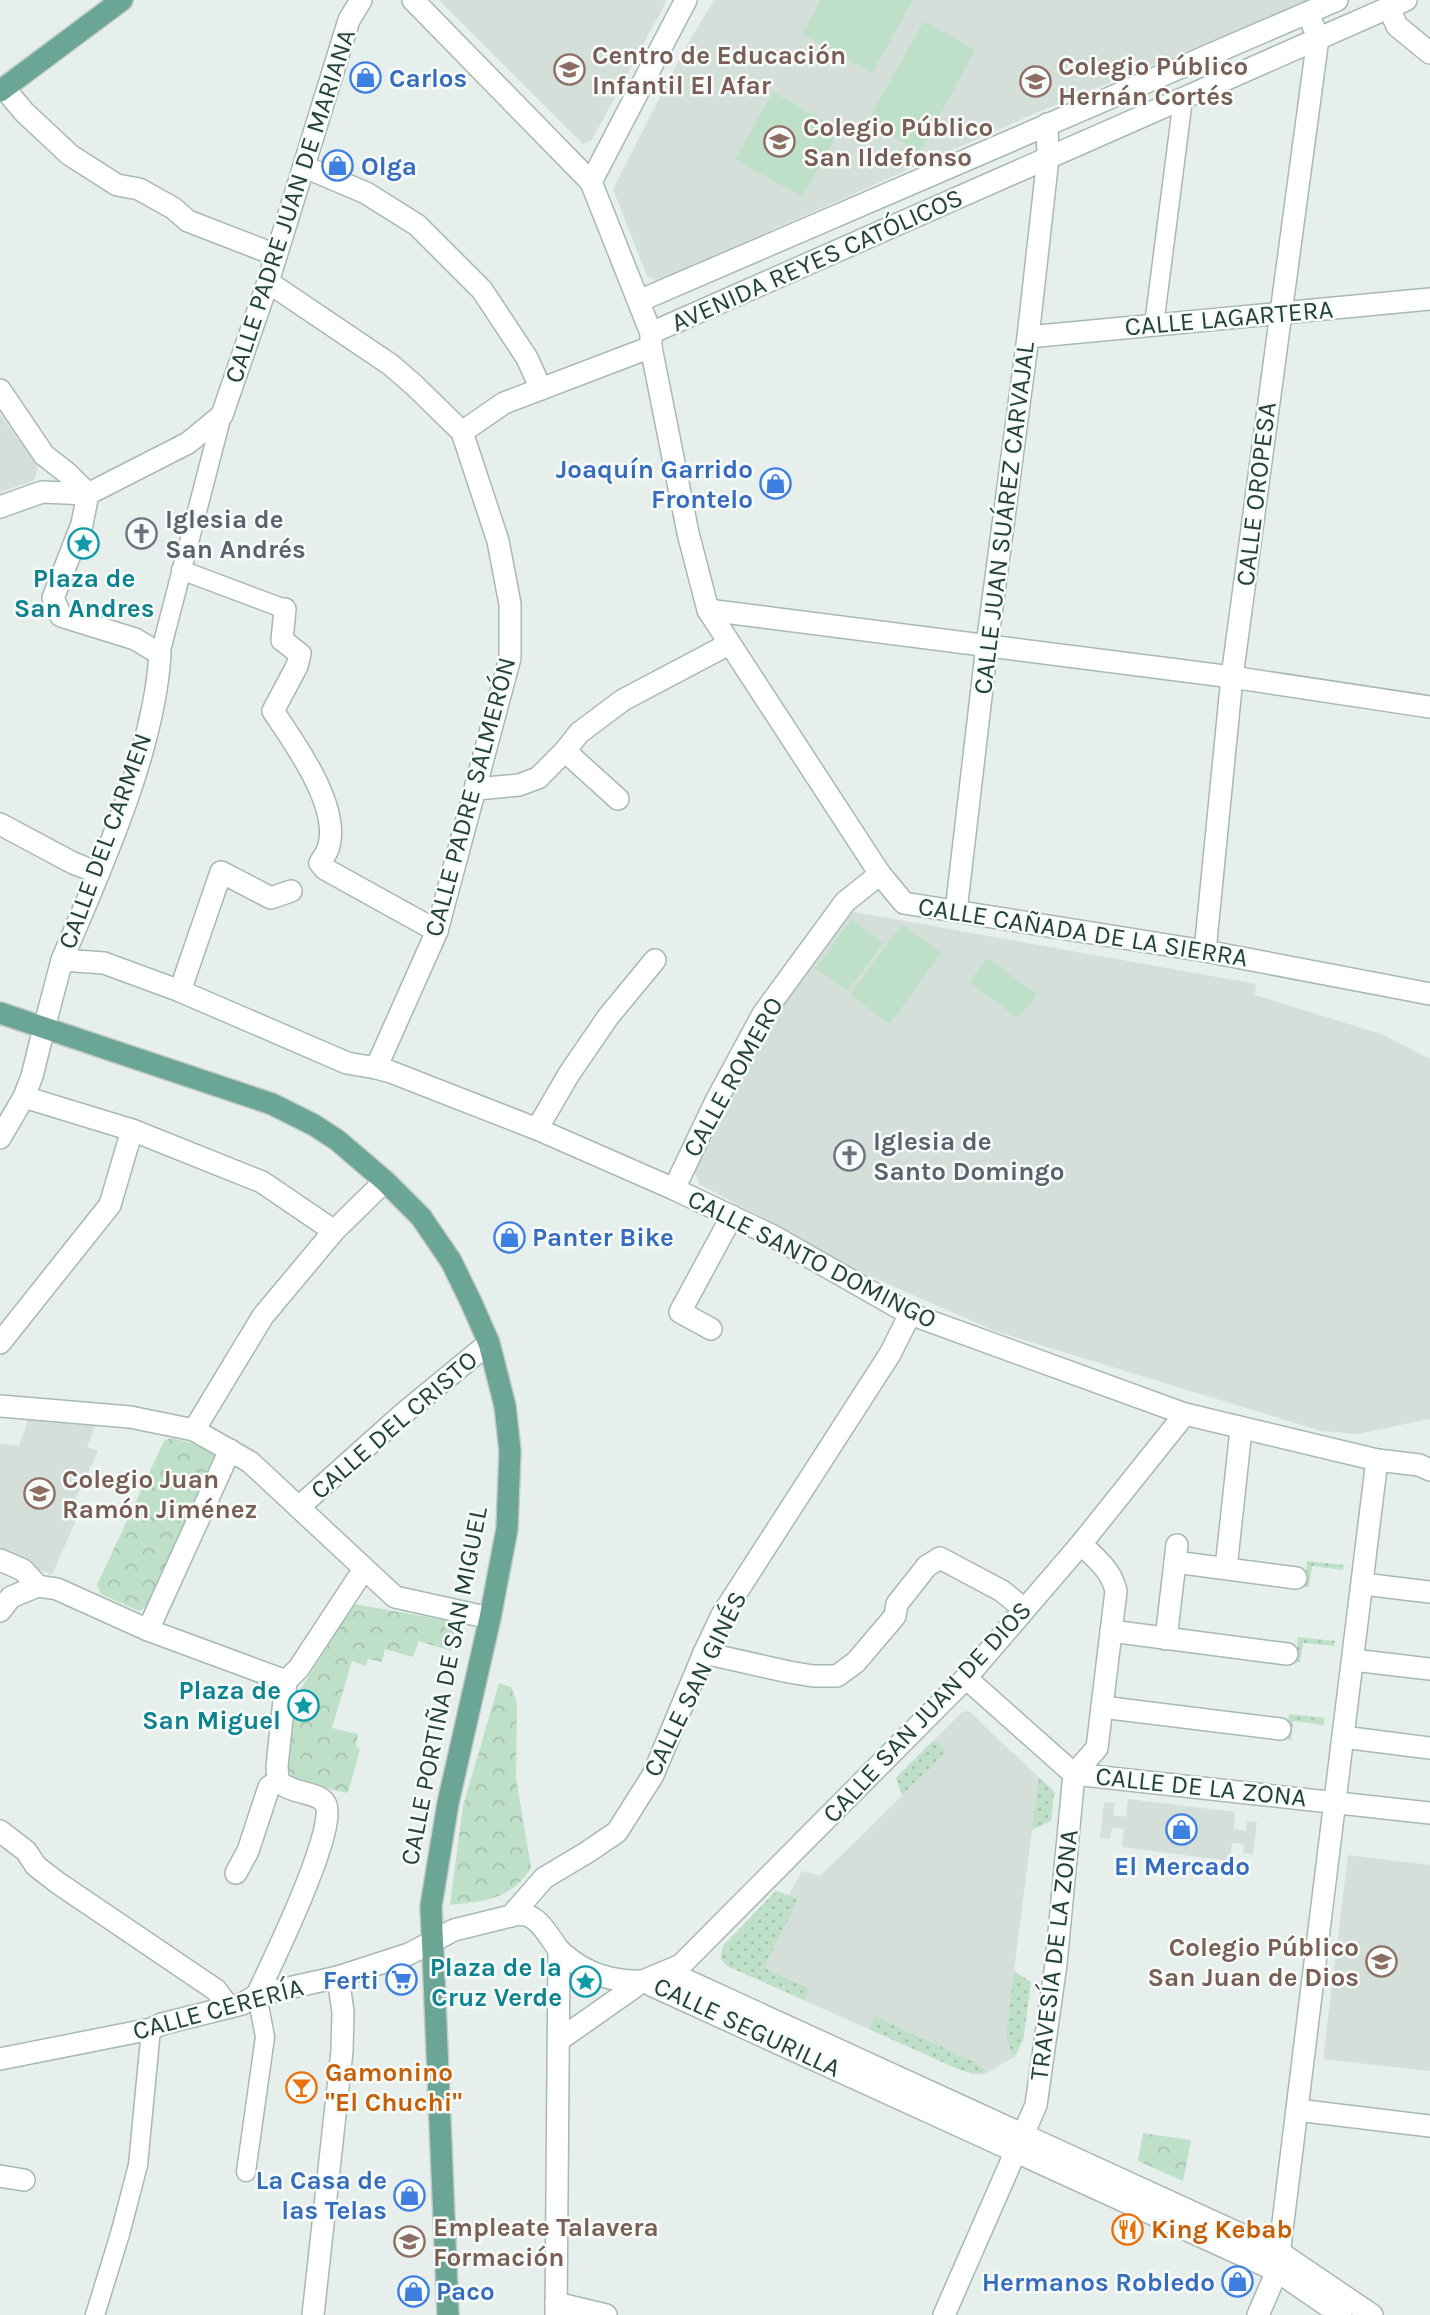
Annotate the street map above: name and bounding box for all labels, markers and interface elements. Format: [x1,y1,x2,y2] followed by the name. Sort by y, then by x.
[218,25,362,387] street label: CALLE PADRE JUAN DE MARIANA
[592,40,846,101] place label: Centro de Educación Infantil El Afar
[1058,51,1248,112] place label: Colegio Público Hernán Cortés
[552,53,586,87] school or university icon: Centro de Educación Infantil El Afar
[349,61,383,95] shop icon: Carlos
[389,63,467,94] place label: Carlos
[1018,64,1052,98] school or university icon: Colegio Público Hernán Cortés
[803,112,993,173] place label: Colegio Público San Ildefonso
[763,125,797,159] school or university icon: Colegio Público San Ildefonso
[321,149,355,183] shop icon: Olga
[361,151,417,182] place label: Olga
[666,181,967,338] street label: AVENIDA REYES CATÓLICOS
[1123,293,1335,343] street label: CALLE LAGARTERA
[966,340,1041,696] street label: CALLE JUAN SUÁREZ CARVAJAL
[1229,400,1283,588] street label: CALLE OROPESA
[556,454,753,515] place label: Joaquín Garrido Frontelo
[759,467,793,501] shop icon: Joaquín Garrido Frontelo
[165,504,306,565] place label: Iglesia de San Andrés
[125,517,159,551] church icon: Iglesia de San Andrés
[67,526,101,560] place icon: Plaza de San Andres
[14,563,154,624] place label: Plaza de San Andres
[417,654,522,940] street label: CALLE PADRE SALMERÓN
[52,729,158,953] street label: CALLE DEL CARMEN
[916,891,1250,973] street label: CALLE CAÑADA DE LA SIERRA
[676,992,790,1162] street label: CALLE ROMERO
[873,1126,1064,1187] place label: Iglesia de Santo Domingo
[833,1139,867,1173] church icon: Iglesia de Santo Domingo
[682,1183,942,1335] street label: CALLE SANTO DOMINGO
[492,1220,526,1254] shop icon: Panter Bike
[532,1222,674,1253] place label: Panter Bike
[304,1344,484,1506] street label: CALLE DEL CRISTO
[62,1464,257,1525] place label: Colegio Juan Ramón Jiménez
[22,1477,56,1511] school or university icon: Colegio Juan Ramón Jiménez
[394,1504,494,1868] street label: CALLE PORTIÑA DE SAN MIGUEL
[636,1586,753,1782] street label: CALLE SAN GINÉS
[816,1595,1038,1829] street label: CALLE SAN JUAN DE DIOS
[142,1675,281,1736] place label: Plaza de San Miguel
[287,1688,321,1722] place icon: Plaza de San Miguel
[1094,1761,1308,1814] street label: CALLE DE LA ZONA
[1165,1813,1199,1847] shop icon: El Mercado
[1022,1828,1085,2082] street label: TRAVESÍA DE LA ZONA
[1114,1851,1250,1882] place label: El Mercado
[1147,1932,1359,1993] place label: Colegio Público San Juan de Dios
[1365,1945,1399,1979] school or university icon: Colegio Público San Juan de Dios
[430,1952,562,2013] place label: Plaza de la Cruz Verde
[385,1963,419,1997] supermarket icon: Ferti
[323,1965,379,1996] place label: Ferti
[568,1965,602,1999] place icon: Plaza de la Cruz Verde
[129,1970,307,2047] street label: CALLE CERERÍA
[649,1970,845,2084] street label: CALLE SEGURILLA
[325,2057,462,2118] place label: Gamonino "El Chuchi"
[285,2070,319,2104] bar icon: Gamonino "El Chuchi"
[255,2165,387,2226] place label: La Casa de las Telas
[393,2178,427,2212] shop icon: La Casa de las Telas
[433,2212,659,2273] place label: Empleate Talavera Formación
[1111,2212,1145,2246] restaurant icon: King Kebab
[1151,2214,1292,2245] place label: King Kebab
[393,2225,427,2259] school or university icon: Empleate Talavera Formación
[1221,2265,1255,2299] shop icon: Hermanos Robledo
[982,2267,1215,2298] place label: Hermanos Robledo
[396,2274,430,2308] shop icon: Paco
[436,2276,495,2307] place label: Paco

